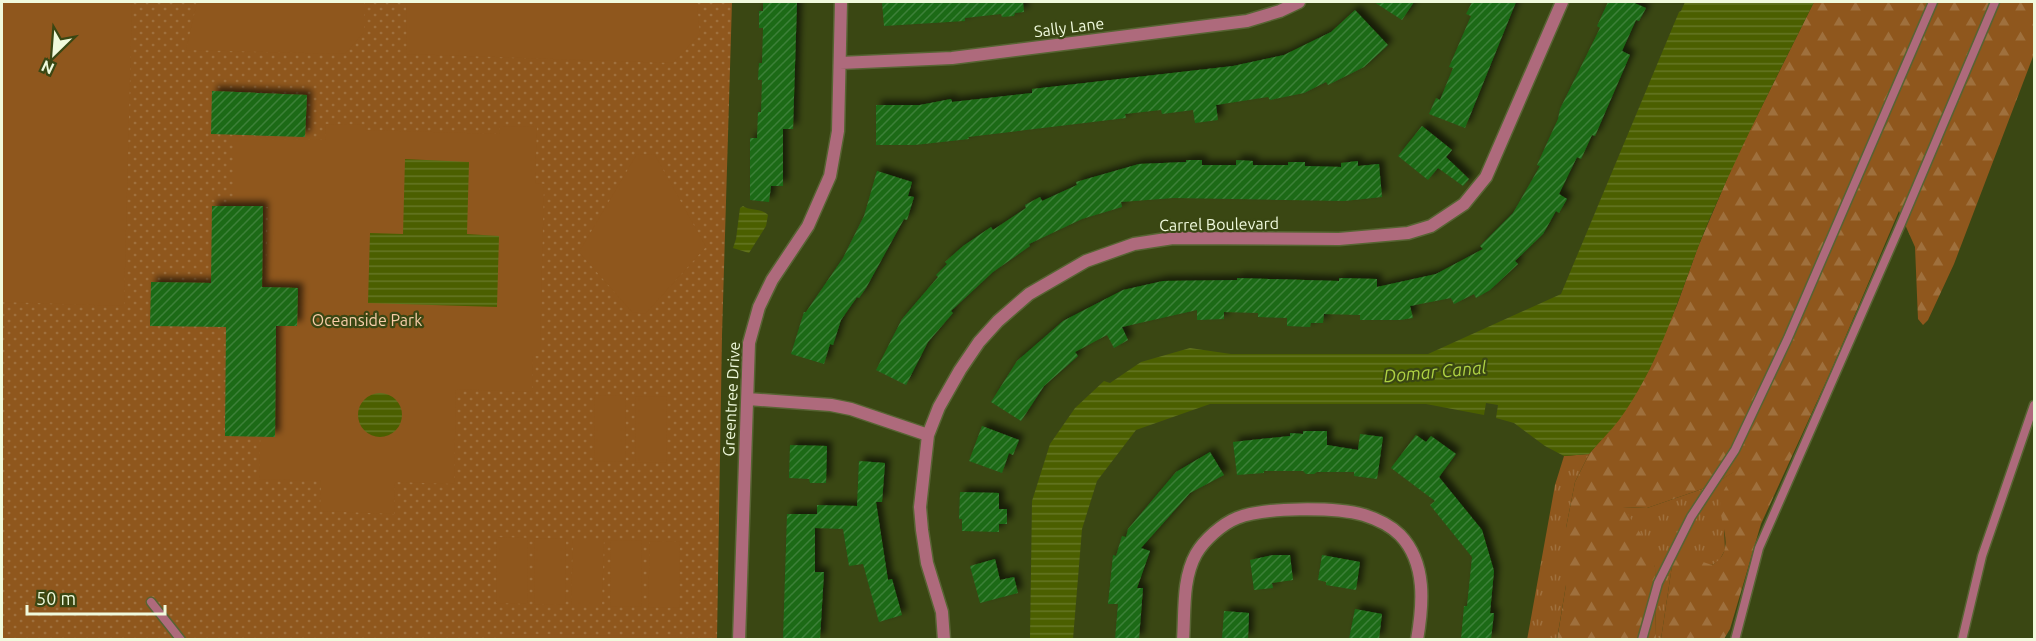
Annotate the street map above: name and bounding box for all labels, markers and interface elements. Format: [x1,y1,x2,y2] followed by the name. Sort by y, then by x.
[1033,14,1105,40] street label: Sally Lane
[24,24,84,84] north arrow
[38,57,57,78] text: N
[1159,214,1279,234] street label: Carrel Boulevard
[312,311,422,329] park label: Oceanside Park
[719,341,743,457] street label: Greentree Drive
[1383,357,1487,385] water label: Domar Canal
[27,578,165,616] scale bar
[36,588,76,608] text: 50 m

